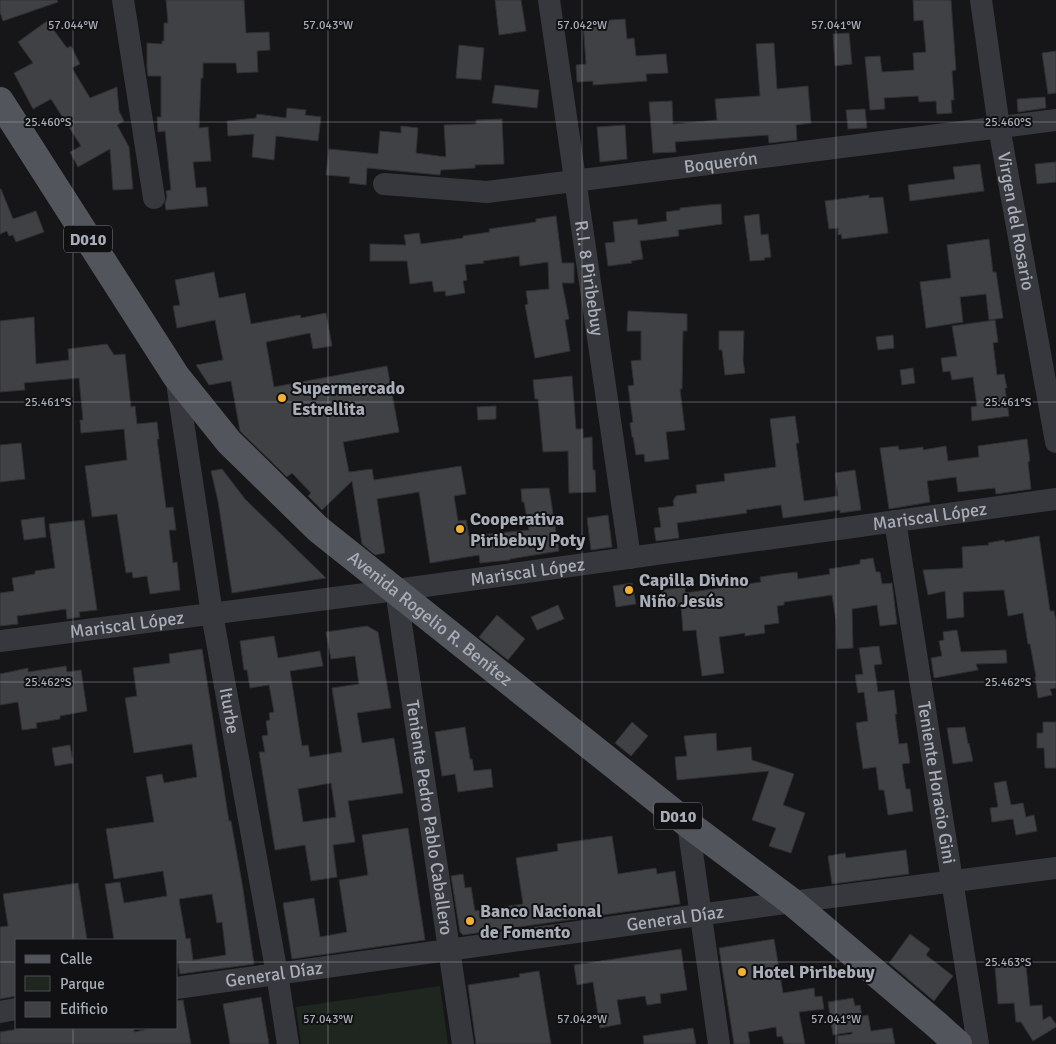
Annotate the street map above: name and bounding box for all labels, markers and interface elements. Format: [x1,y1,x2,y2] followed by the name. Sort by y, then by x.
[48,18,98,33] text: 57.044°W
[303,18,353,33] text: 57.043°W
[557,18,607,33] text: 57.042°W
[811,18,861,33] text: 57.041°W
[25,115,72,130] text: 25.460°S
[985,115,1032,130] text: 25.460°S
[683,147,759,178] street label: Boquerón
[993,150,1039,292] street label: Virgen del Rosario
[570,219,609,338] street label: R.I. 8 Piribebuy
[64,225,112,252] road number: D010
[292,377,405,420] place label: Supermercado Estrellita
[276,392,288,404] marker: Supermercado Estrellita
[25,395,72,410] text: 25.461°S
[985,395,1032,410] text: 25.461°S
[871,498,988,535] street label: Mariscal López
[470,508,585,551] place label: Cooperativa Piribebuy Poty
[454,523,466,535] marker: Cooperativa Piribebuy Poty
[343,546,517,691] street label: Avenida Rogelio R. Benítez
[469,553,586,591] street label: Mariscal López
[639,569,749,612] place label: Capilla Divino Niño Jesús
[623,584,635,596] marker: Capilla Divino Niño Jesús
[68,606,186,643] street label: Mariscal López
[25,675,72,690] text: 25.462°S
[985,675,1032,690] text: 25.462°S
[214,686,244,736] street label: Iturbe
[401,699,458,937] street label: Teniente Pedro Pablo Caballero
[913,700,960,866] street label: Teniente Horacio Gini
[654,802,702,829] road number: D010
[480,900,602,943] place label: Banco Nacional de Fomento
[625,901,725,936] street label: General Díaz
[464,915,476,927] marker: Banco Nacional de Fomento
[15,939,178,1029] legend
[60,950,93,968] text: Calle
[985,955,1032,970] text: 25.463°S
[224,957,324,992] street label: General Díaz
[752,961,875,983] place label: Hotel Piribebuy
[736,966,748,978] marker: Hotel Piribebuy
[60,975,105,993] text: Parque
[60,1000,108,1018] text: Edificio
[303,1012,353,1027] text: 57.043°W
[557,1012,607,1027] text: 57.042°W
[811,1012,861,1027] text: 57.041°W

